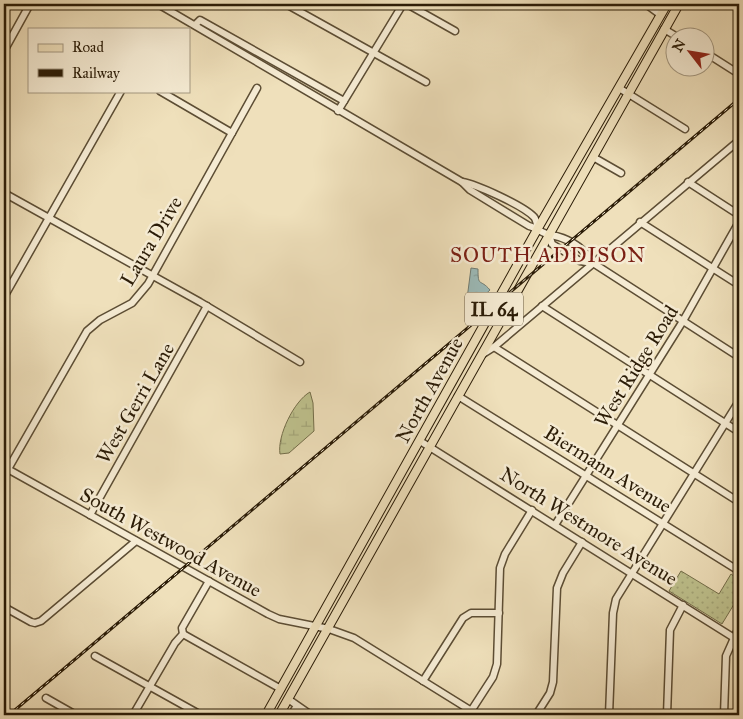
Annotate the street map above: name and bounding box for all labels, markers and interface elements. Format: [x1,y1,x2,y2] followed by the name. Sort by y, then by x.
[28,28,190,92] legend
[666,28,716,78] north arrow
[669,36,690,55] text: N
[72,38,104,56] text: Road
[72,64,121,82] text: Railway
[115,192,187,290] street label: Laura Drive
[450,242,646,268] district label: SOUTH ADDISON
[465,292,523,326] road number: IL 64
[589,301,684,432] street label: West Ridge Road
[390,333,468,447] street label: North Avenue
[91,338,179,468] street label: West Gerri Lane
[540,420,676,518] street label: Biermann Avenue
[496,462,682,590] street label: North Westmore Avenue
[76,482,266,602] street label: South Westwood Avenue

